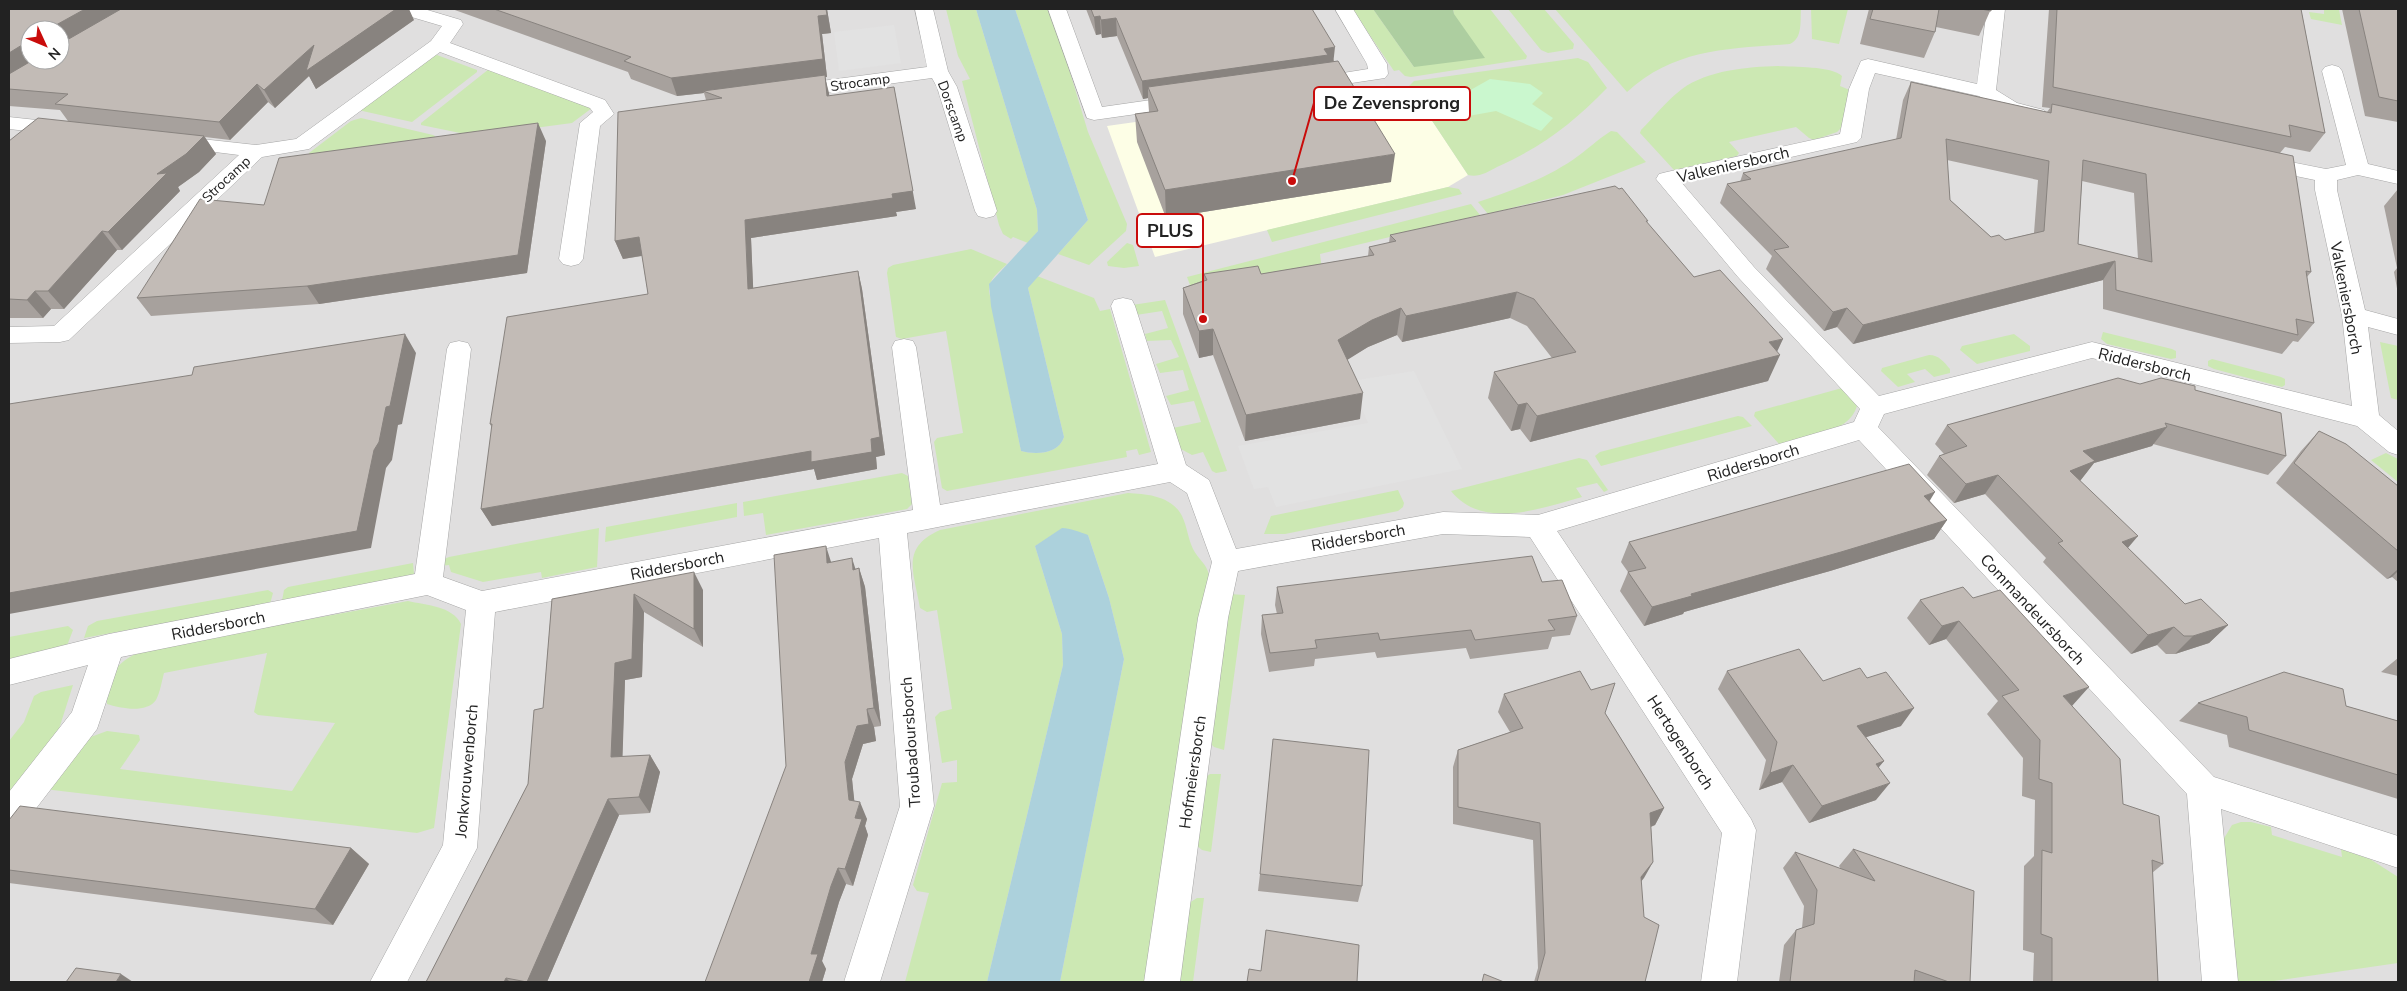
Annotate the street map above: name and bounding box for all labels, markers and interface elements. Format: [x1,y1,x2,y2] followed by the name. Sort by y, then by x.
[20,20,70,70] north arrow
[44,43,64,64] text: N
[829,69,891,96] street label: Strocamp
[933,78,972,144] street label: Dorscamp
[1314,87,1470,120] callout: De Zevensprong
[1324,91,1460,115] text: De Zevensprong
[1674,141,1792,189] street label: Valkeniersborch
[198,152,255,207] street label: Strocamp
[1137,214,1203,247] callout: PLUS
[1147,219,1193,243] text: PLUS
[2324,239,2368,357] street label: Valkeniersborch
[2096,343,2194,387] street label: Riddersborch
[1705,439,1802,487] street label: Riddersborch
[1309,519,1407,557] street label: Riddersborch
[628,546,726,586] street label: Riddersborch
[1975,549,2090,670] street label: Commandeursborch
[169,606,267,646] street label: Riddersborch
[895,676,927,808] street label: Troubadoursborch
[1641,691,1719,794] street label: Hertogenborch
[450,703,484,840] street label: Jonkvrouwenborch
[1174,714,1212,830] street label: Hofmeiersborch

